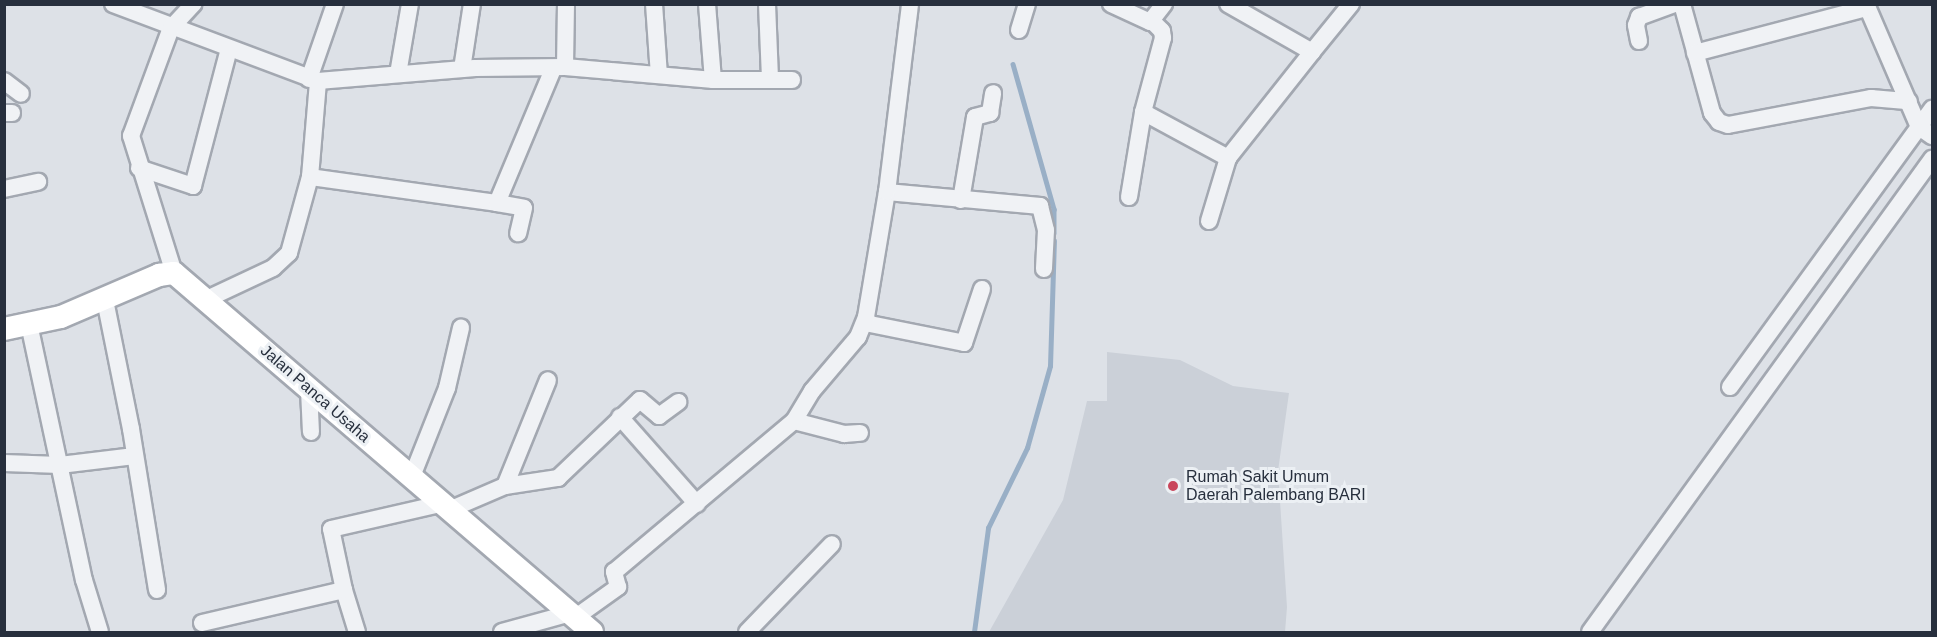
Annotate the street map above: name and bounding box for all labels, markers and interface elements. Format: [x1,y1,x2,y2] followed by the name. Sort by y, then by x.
[256,341,374,447] street label: Jalan Panca Usaha
[1186,467,1366,505] place label: Rumah Sakit Umum Daerah Palembang BARI
[1164,477,1182,495] marker: Rumah Sakit Umum Daerah Palembang BARI

